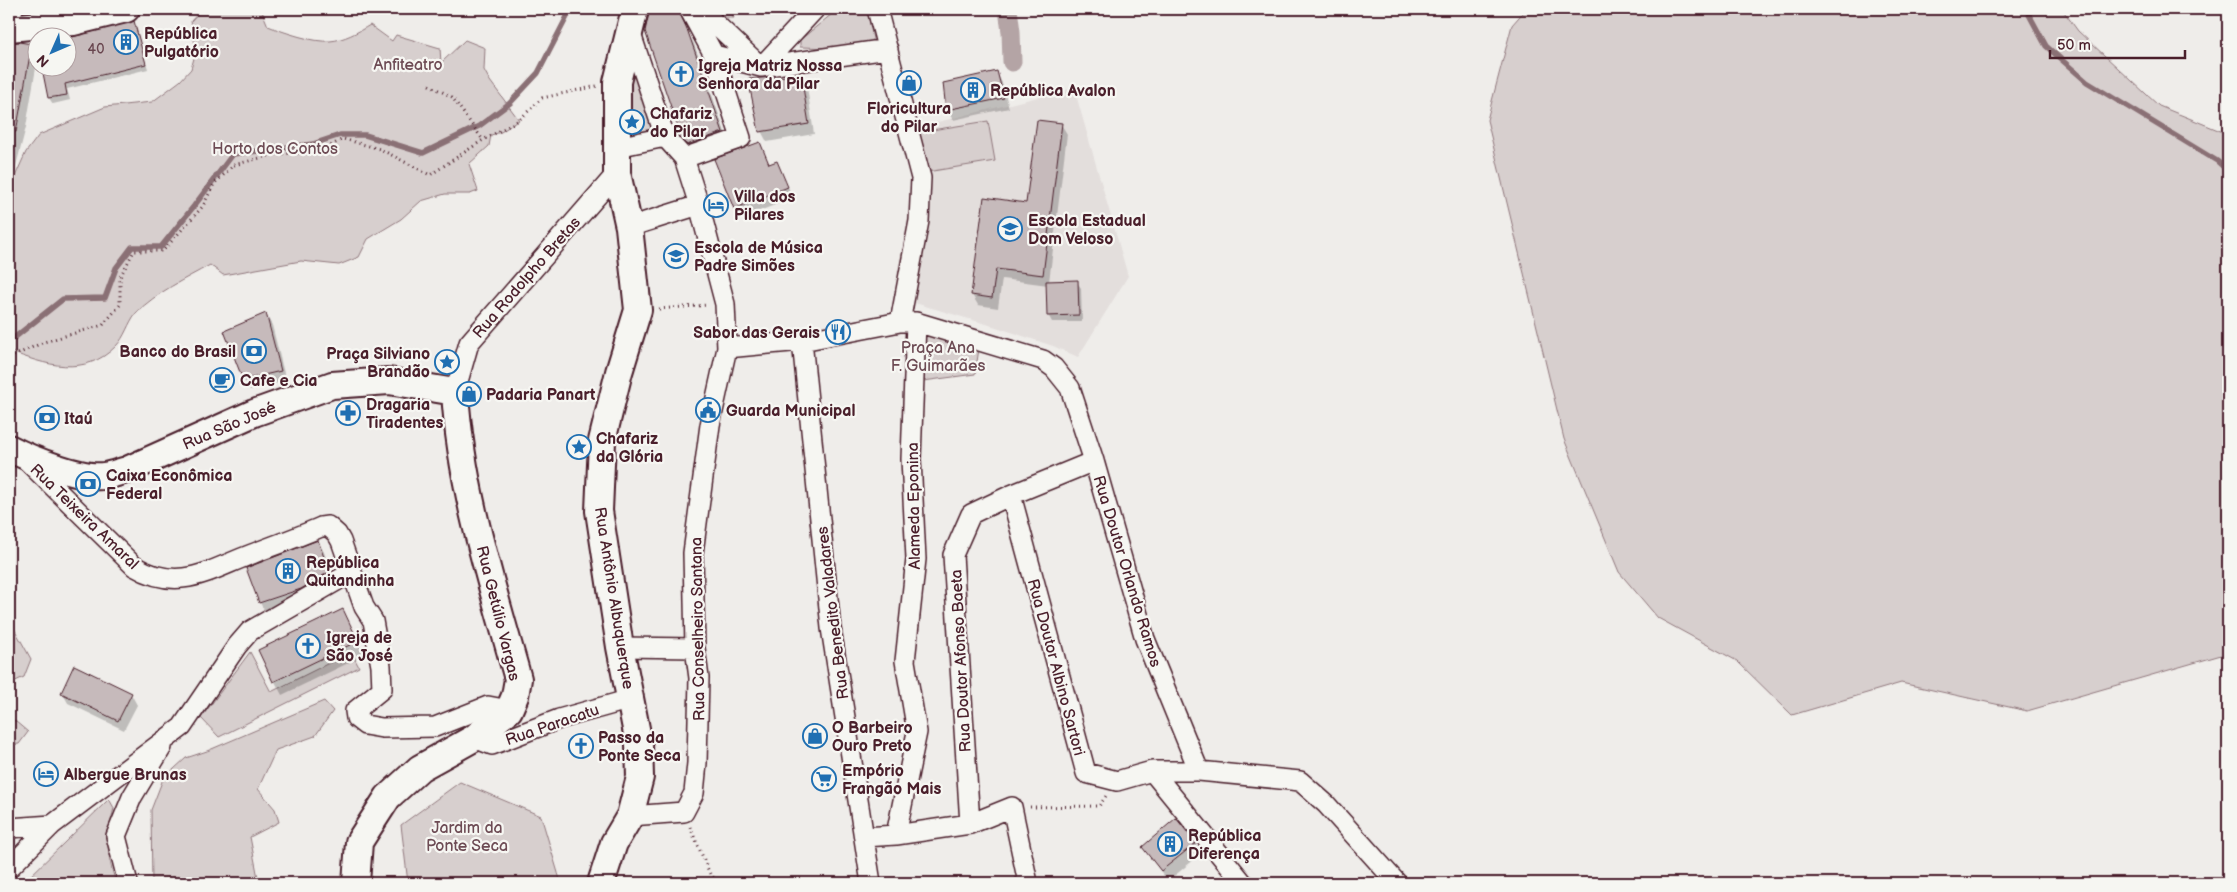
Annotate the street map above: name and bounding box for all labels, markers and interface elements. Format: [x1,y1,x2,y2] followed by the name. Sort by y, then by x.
[144,25,219,62] place label: República Pulgatório
[28,28,78,78] north arrow
[2050,28,2184,60] scale bar
[113,29,139,55] building icon: República Pulgatório
[2057,36,2091,55] text: 50 m
[88,41,104,58] house number: 40
[33,51,53,71] text: N
[373,56,443,75] park label: Anfiteatro
[698,57,842,94] place label: Igreja Matriz Nossa Senhora da Pilar
[668,61,694,87] church icon: Igreja Matriz Nossa Senhora da Pilar
[896,70,922,96] shop icon: Floricultura do Pilar
[960,77,986,103] building icon: República Avalon
[990,82,1116,101] place label: República Avalon
[867,100,951,137] place label: Floricultura do Pilar
[650,105,712,142] place label: Chafariz do Pilar
[619,109,645,135] place icon: Chafariz do Pilar
[212,140,338,159] park label: Horto dos Contos
[734,188,796,225] place label: Villa dos Pilares
[703,192,729,218] hotel icon: Villa dos Pilares
[1028,212,1146,249] place label: Escola Estadual Dom Veloso
[469,213,585,343] street label: Rua Rodolpho Bretas
[997,216,1023,242] school or university icon: Escola Estadual Dom Veloso
[694,239,823,276] place label: Escola de Música Padre Simões
[663,243,689,269] school or university icon: Escola de Música Padre Simões
[825,319,851,345] restaurant icon: Sabor das Gerais
[693,324,820,343] place label: Sabor das Gerais
[241,338,267,364] bank icon: Banco do Brasil
[891,339,985,376] park label: Praça Ana F. Guimarães
[119,343,236,362] place label: Banco do Brasil
[326,345,430,382] place label: Praça Silviano Brandão
[434,349,460,375] place icon: Praça Silviano Brandão
[209,367,235,393] cafe icon: Cafe e Cia
[240,372,318,391] place label: Cafe e Cia
[456,381,482,407] shop icon: Padaria Panart
[486,386,596,405] place label: Padaria Panart
[366,396,443,433] place label: Dragaria Tiradentes
[695,397,721,423] public building icon: Guarda Municipal
[180,398,279,455] street label: Rua São José
[335,400,361,426] pharmacy icon: Dragaria Tiradentes
[726,402,855,421] place label: Guarda Municipal
[34,405,60,431] bank icon: Itaú
[64,410,93,429] place label: Itaú
[596,430,663,467] place label: Chafariz da Glória
[566,434,592,460] place icon: Chafariz da Glória
[904,442,925,570] street label: Alameda Eponina
[26,460,142,574] street label: Rua Teixeira Amaral
[106,467,232,504] place label: Caixa Econômica Federal
[75,471,101,497] bank icon: Caixa Econômica Federal
[1088,473,1165,670] street label: Rua Doutor Orlando Ramos
[590,506,637,691] street label: Rua Antônio Albuquerque
[813,525,854,700] street label: Rua Benedito Valadares
[687,537,710,721] street label: Rua Conselheiro Santana
[472,544,524,683] street label: Rua Getúlio Vargas
[306,554,394,591] place label: República Quitandinha
[275,558,301,584] building icon: República Quitandinha
[947,569,976,753] street label: Rua Doutor Afonso Baeta
[1023,577,1088,758] street label: Rua Doutor Albino Sartori
[326,629,393,666] place label: Igreja de São José
[295,633,321,659] church icon: Igreja de São José
[503,700,602,750] street label: Rua Paracatu
[832,719,913,756] place label: O Barbeiro Ouro Preto
[802,723,828,749] shop icon: O Barbeiro Ouro Preto
[598,729,681,766] place label: Passo da Ponte Seca
[568,733,594,759] church icon: Passo da Ponte Seca
[33,761,59,787] hotel icon: Albergue Brunas
[842,762,941,799] place label: Empório Frangão Mais
[63,766,187,785] place label: Albergue Brunas
[811,766,837,792] supermarket icon: Empório Frangão Mais
[426,819,508,856] park label: Jardim da Ponte Seca
[1188,827,1261,864] place label: República Diferença
[1157,831,1183,857] building icon: República Diferença

